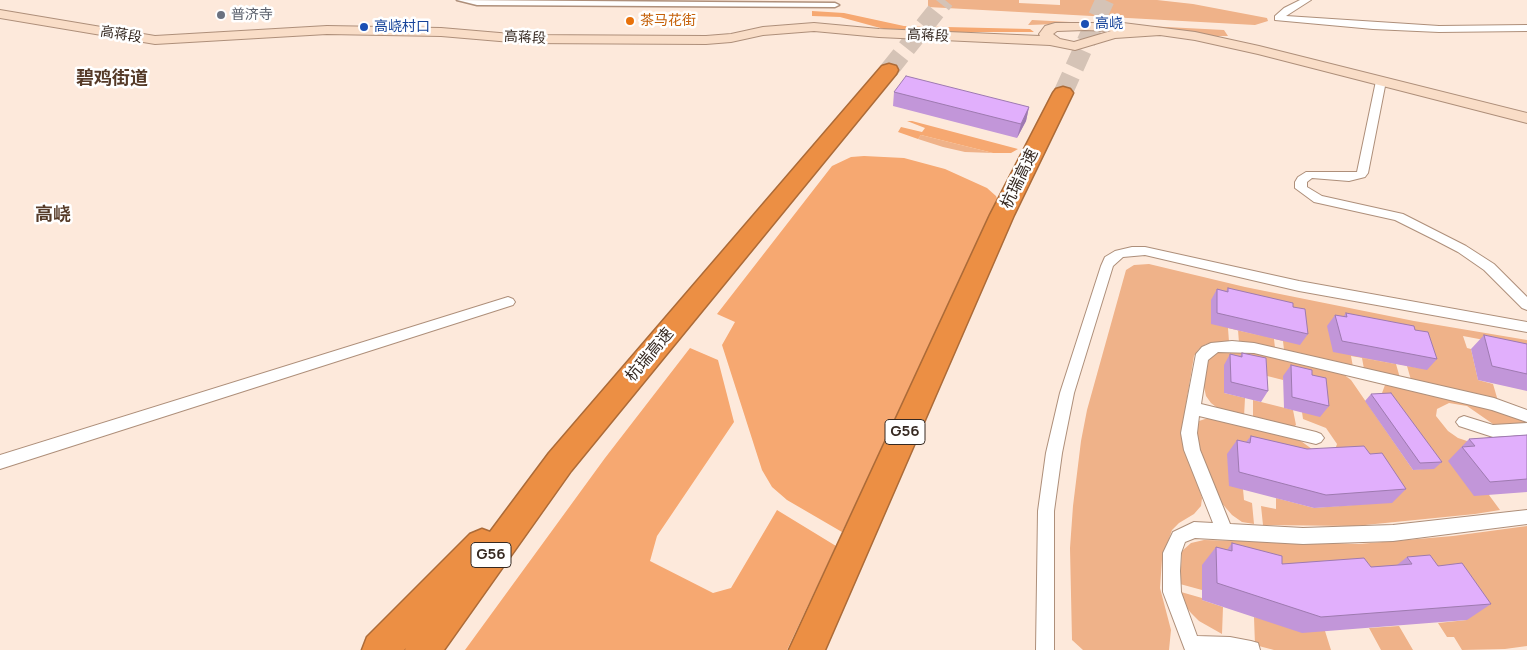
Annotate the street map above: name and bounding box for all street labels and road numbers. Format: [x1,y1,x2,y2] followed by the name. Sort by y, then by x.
[99,23,143,47] street label: 高蒋段
[907,27,949,45] street label: 高蒋段
[504,29,546,47] street label: 高蒋段
[997,146,1043,212] street label: 杭瑞高速
[622,324,678,386] street label: 杭瑞高速
[885,420,925,444] road number: G56
[471,542,511,568] road number: G56

